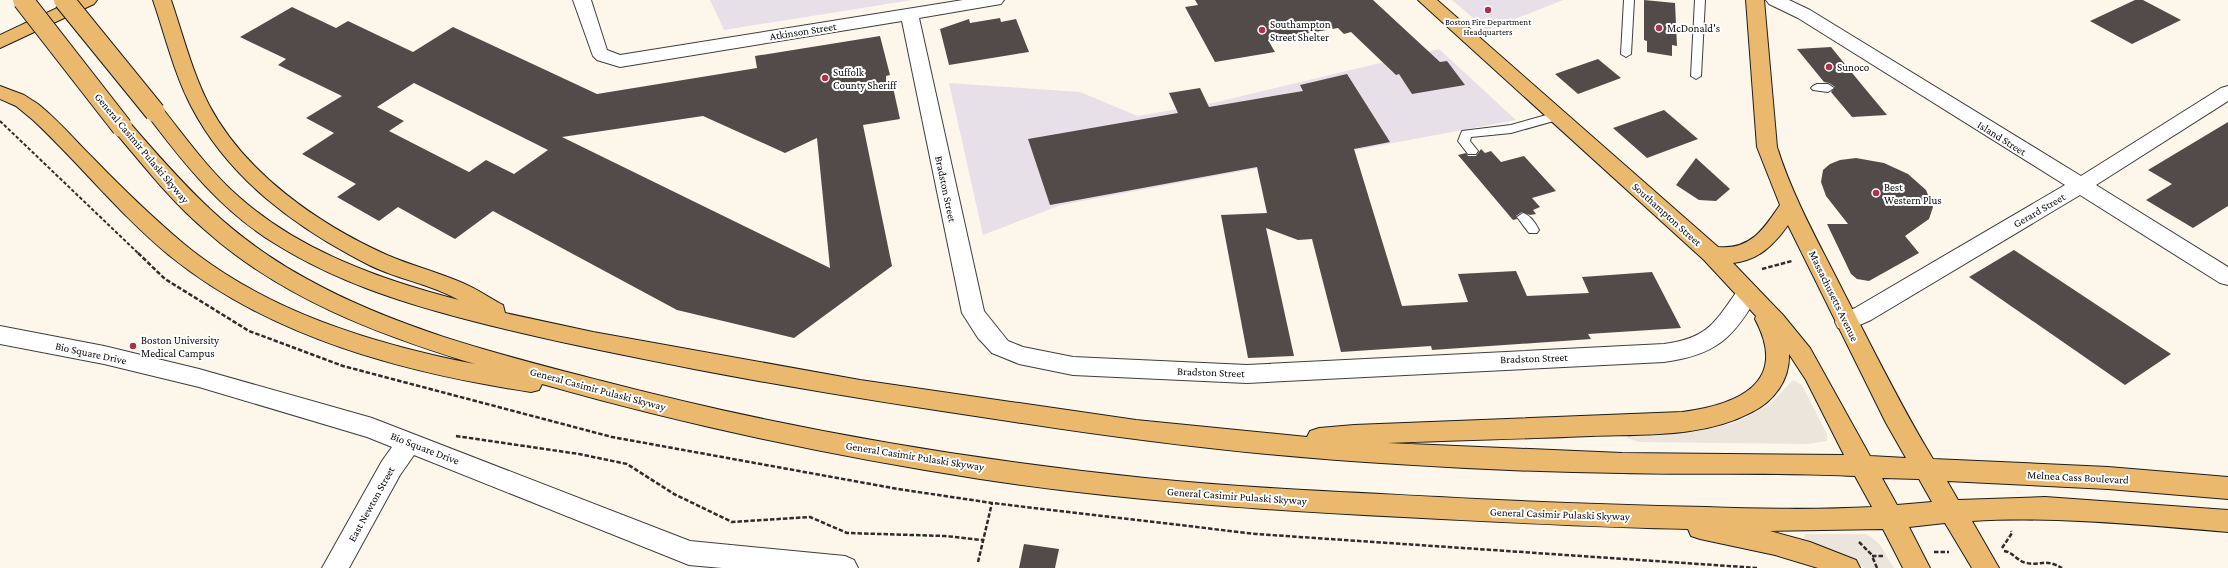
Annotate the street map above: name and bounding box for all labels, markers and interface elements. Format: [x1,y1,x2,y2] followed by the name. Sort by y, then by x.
[1483,5,1493,15] marker: Boston Fire Department Headquarters
[1445,17,1532,37] place label: Boston Fire Department Headquarters
[1270,18,1331,43] place label: Southampton Street Shelter
[769,20,838,42] street label: Atkinson Street
[1667,22,1720,34] place label: McDonald's
[1654,23,1664,33] marker: McDonald's
[1257,25,1267,35] marker: Southampton Street Shelter
[1837,61,1870,73] place label: Sunoco
[1824,62,1834,72] marker: Sunoco
[833,66,897,92] place label: Suffolk County Sheriff
[820,73,830,83] marker: Suffolk County Sheriff
[92,90,192,207] street label: General Casimir Pulaski Skyway
[1975,118,2029,158] street label: Island Street
[933,155,959,224] street label: Bradston Street
[1629,180,1704,249] street label: Southampton Street
[1884,181,1942,206] place label: Best Western Plus
[1871,188,1881,198] marker: Best Western Plus
[2011,190,2067,230] street label: Gerard Street
[1807,249,1861,343] street label: Massachusetts Avenue
[141,334,220,360] place label: Boston University Medical Campus
[54,340,128,367] street label: Bio Square Drive
[128,341,138,351] marker: Boston University Medical Campus
[1500,351,1568,365] street label: Bradston Street
[529,365,668,414] street label: General Casimir Pulaski Skyway
[1177,365,1245,379] street label: Bradston Street
[389,429,461,468] street label: Bio Square Drive
[845,439,986,474] street label: General Casimir Pulaski Skyway
[345,464,397,544] street label: East Newton Street
[2027,468,2129,486] street label: Melnea Cass Boulevard
[1167,485,1308,508] street label: General Casimir Pulaski Skyway
[1490,506,1631,523] street label: General Casimir Pulaski Skyway

